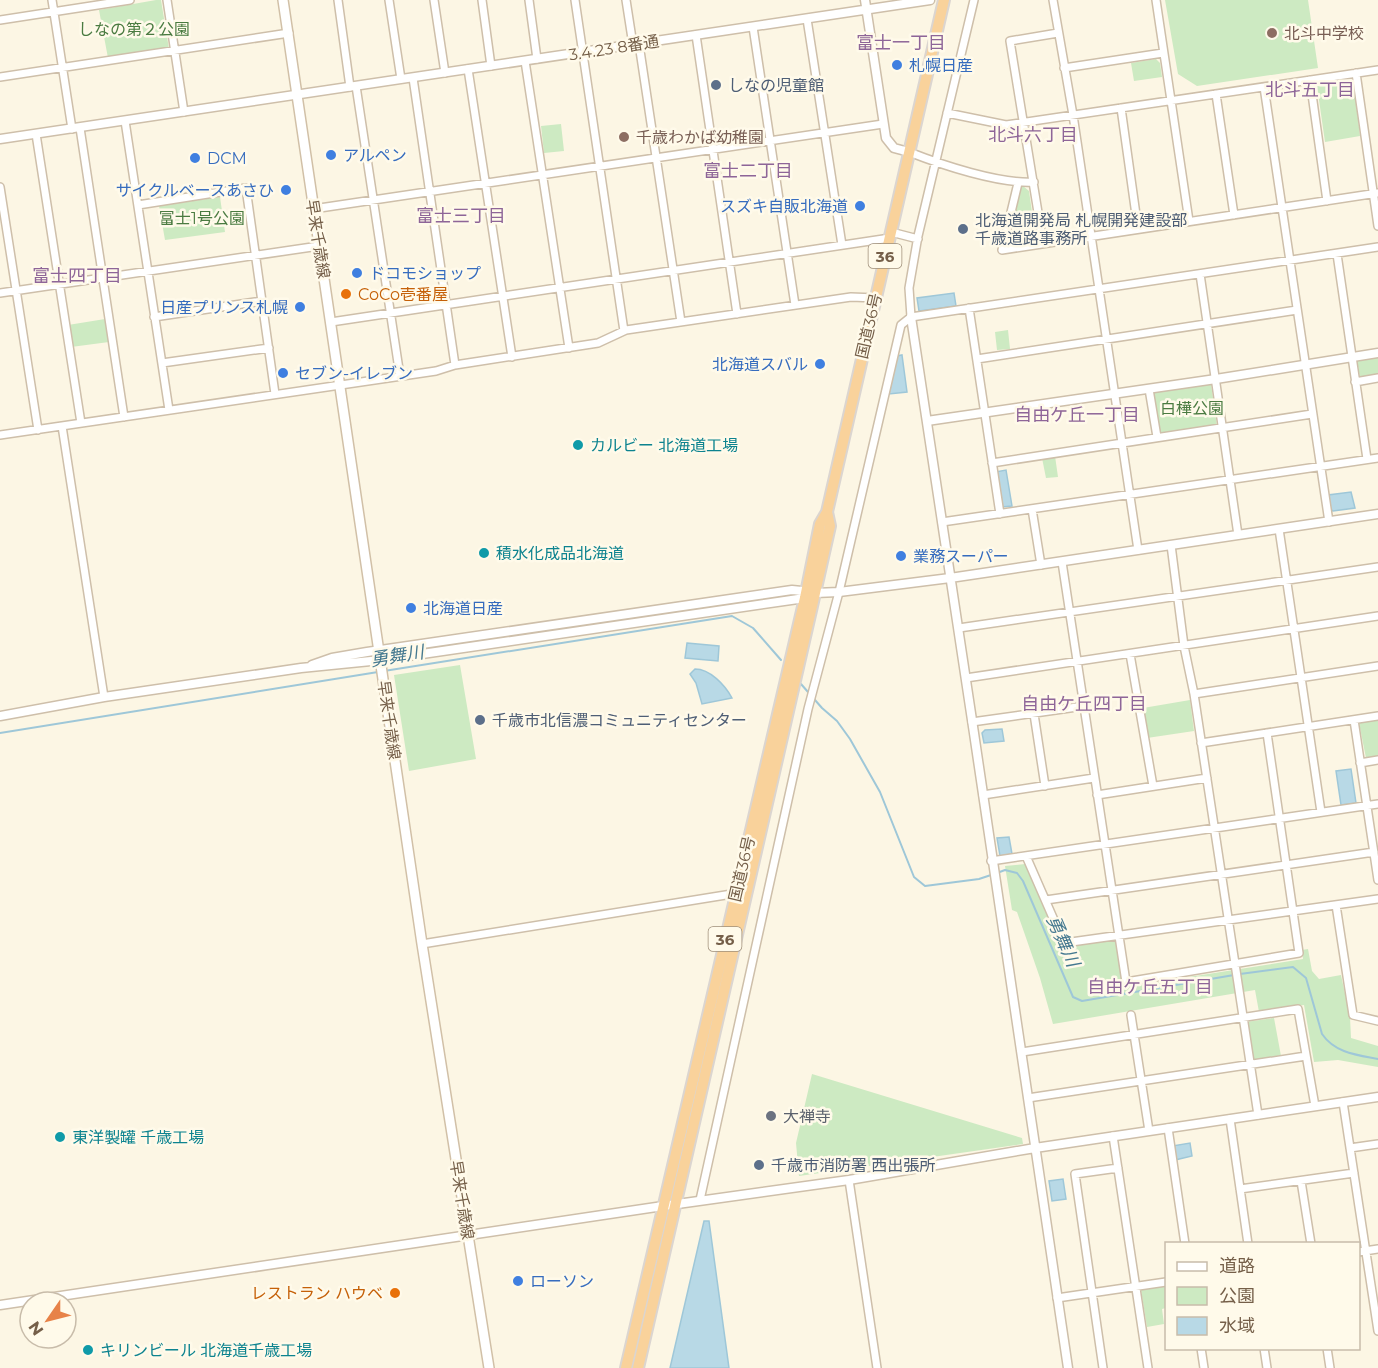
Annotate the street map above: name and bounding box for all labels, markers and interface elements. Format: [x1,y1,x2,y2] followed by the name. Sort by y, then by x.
[78,20,190,39] park label: しなの第２公園
[1284,24,1364,43] place label: 北斗中学校
[1265,26,1279,40] marker: 北斗中学校
[567,31,661,65] street label: 3.4.23 8番通
[856,32,946,54] district label: 富士一丁目
[909,56,973,75] place label: 札幌日産
[890,58,904,72] marker: 札幌日産
[728,76,824,95] place label: しなの児童館
[709,78,723,92] marker: しなの児童館
[1265,79,1355,101] district label: 北斗五丁目
[988,124,1078,146] district label: 北斗六丁目
[636,128,764,147] place label: 千歳わかば幼稚園
[617,130,631,144] marker: 千歳わかば幼稚園
[343,146,407,165] place label: アルペン
[324,148,338,162] marker: アルペン
[207,149,247,168] place label: DCM
[188,151,202,165] marker: DCM
[703,160,793,182] district label: 富士二丁目
[116,181,274,200] place label: サイクルベースあさひ
[279,183,293,197] marker: サイクルベースあさひ
[720,197,848,216] place label: スズキ自販北海道
[302,198,334,280] street label: 早来千歳線
[853,199,867,213] marker: スズキ自販北海道
[416,205,506,227] district label: 富士三丁目
[159,209,245,228] park label: 富士1号公園
[975,211,1187,248] place label: 北海道開発局 札幌開発建設部 千歳道路事務所
[956,222,970,236] marker: 北海道開発局 札幌開発建設部 千歳道路事務所
[868,244,902,268] road number: 36
[369,264,481,283] place label: ドコモショップ
[32,265,122,287] district label: 富士四丁目
[350,266,364,280] marker: ドコモショップ
[358,285,448,304] place label: CoCo壱番屋
[339,287,353,301] marker: CoCo壱番屋
[852,291,886,361] street label: 国道36号
[160,298,288,317] place label: 日産プリンス札幌
[293,300,307,314] marker: 日産プリンス札幌
[712,355,808,374] place label: 北海道スバル
[813,357,827,371] marker: 北海道スバル
[295,364,413,383] place label: セブン-イレブン
[276,366,290,380] marker: セブン-イレブン
[1160,399,1224,418] park label: 白樺公園
[1014,404,1140,426] district label: 自由ケ丘一丁目
[590,436,738,455] place label: カルビー 北海道工場
[571,438,585,452] marker: カルビー 北海道工場
[496,544,624,563] place label: 積水化成品北海道
[477,546,491,560] marker: 積水化成品北海道
[913,547,1009,566] place label: 業務スーパー
[894,549,908,563] marker: 業務スーパー
[423,599,503,618] place label: 北海道日産
[404,601,418,615] marker: 北海道日産
[369,641,427,671] water label: 勇舞川
[374,679,404,761] street label: 早来千歳線
[1021,693,1147,715] district label: 自由ケ丘四丁目
[492,711,747,730] place label: 千歳市北信濃コミュニティセンター
[473,713,487,727] marker: 千歳市北信濃コミュニティセンター
[725,834,759,904] street label: 国道36号
[1042,912,1085,972] water label: 勇舞川
[708,927,742,951] road number: 36
[1087,976,1213,998] district label: 自由ケ丘五丁目
[783,1107,831,1126] place label: 大禅寺
[764,1109,778,1123] marker: 大禅寺
[72,1128,204,1147] place label: 東洋製罐 千歳工場
[53,1130,67,1144] marker: 東洋製罐 千歳工場
[771,1156,935,1175] place label: 千歳市消防署 西出張所
[752,1158,766,1172] marker: 千歳市消防署 西出張所
[446,1159,478,1241] street label: 早来千歳線
[1165,1242,1360,1350] legend
[1219,1255,1255,1277] text: 道路
[530,1272,594,1291] place label: ローソン
[511,1274,525,1288] marker: ローソン
[251,1284,383,1303] place label: レストラン ハウベ
[1219,1285,1255,1307] text: 公園
[388,1286,402,1300] marker: レストラン ハウベ
[18,1290,78,1350] north arrow
[1219,1315,1255,1337] text: 水域
[25,1318,48,1339] text: N
[100,1341,312,1360] place label: キリンビール 北海道千歳工場
[81,1343,95,1357] marker: キリンビール 北海道千歳工場

